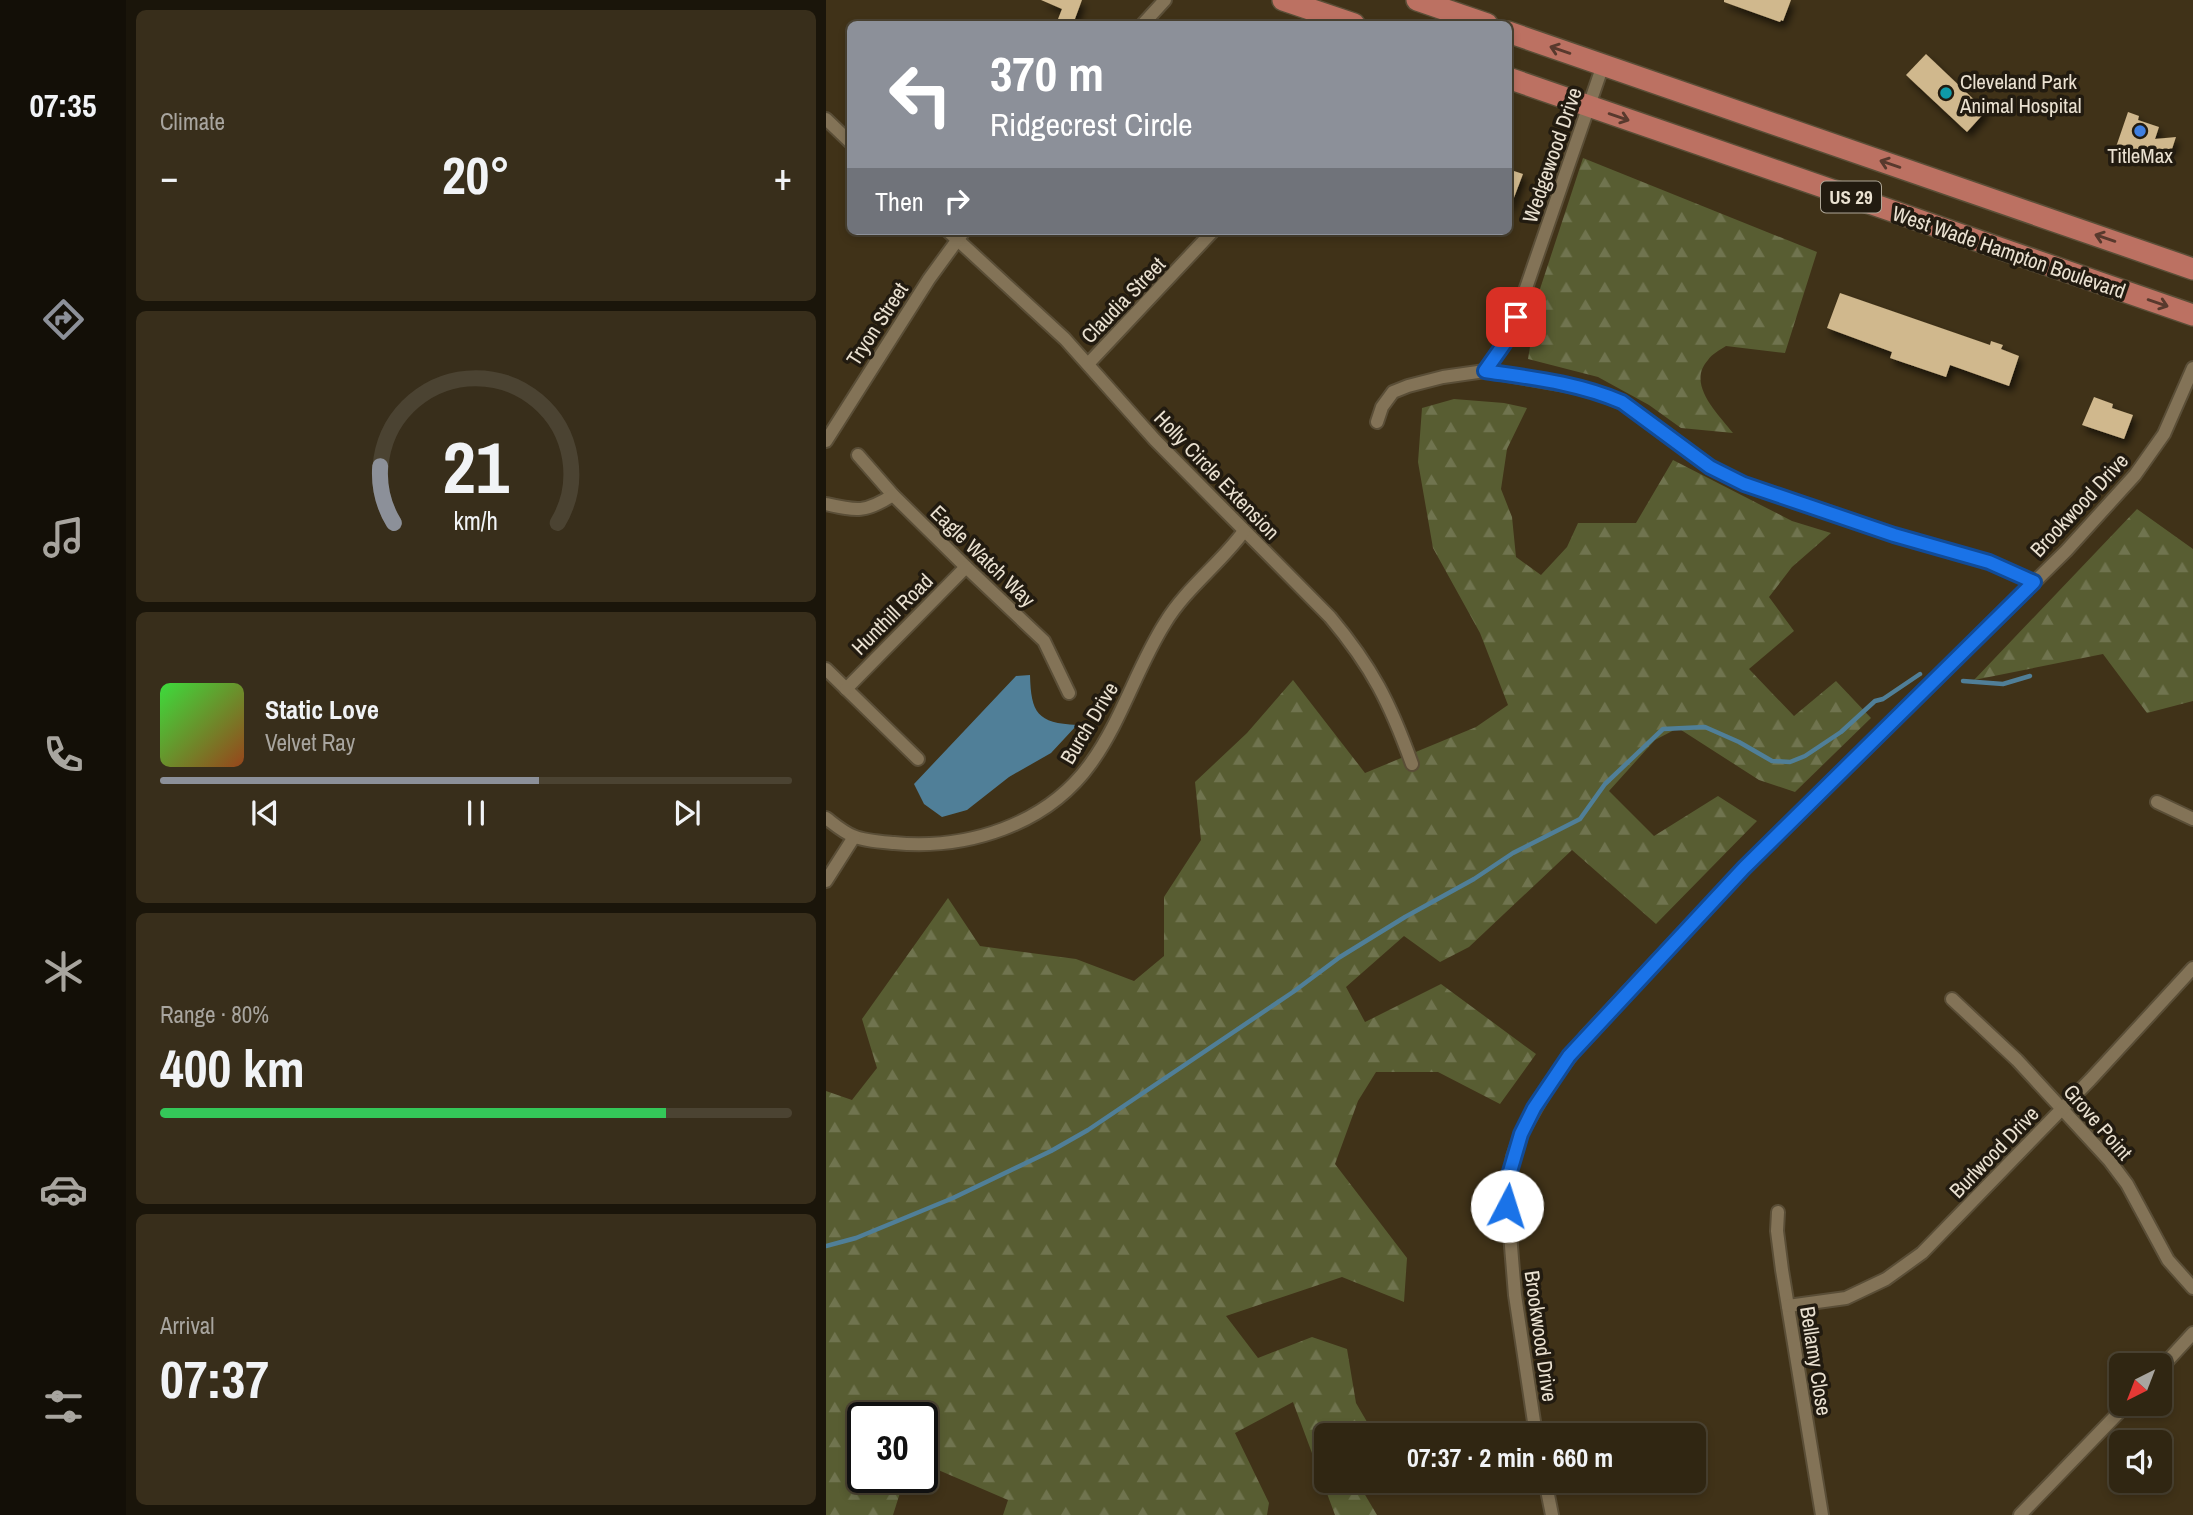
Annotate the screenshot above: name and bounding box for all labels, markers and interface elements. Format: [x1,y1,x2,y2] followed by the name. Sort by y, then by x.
[990,40,1104,106] text: 370 m
[1549,43,1571,55] one-way arrow
[875,49,966,140] icon: left
[1959,67,2082,120] place label: Cleveland Park Animal Hospital
[1515,83,1589,227] street label: Wedgewood Drive
[29,84,97,127] text: 07:35
[1938,85,1954,101] marker: Cleveland Park Animal Hospital
[990,103,1193,146] text: Ridgecrest Circle
[160,106,225,137] text: Climate
[1608,112,1630,124] one-way arrow
[2132,123,2148,139] marker: TitleMax
[442,140,510,210] text: 20°
[2107,141,2173,170] place label: TitleMax
[160,151,178,202] text: −
[774,151,792,202] text: +
[1880,157,1902,169] one-way arrow
[938,182,976,220] icon: right
[1821,182,1881,212] road number: US 29
[875,184,924,219] text: Then
[1888,198,2130,306] street label: West Wade Hampton Boulevard
[2095,231,2117,243] one-way arrow
[1074,250,1172,350] street label: Claudia Street
[839,276,915,371] street label: Tryon Street
[1486,287,1546,347] pin
[39,295,88,344] icon: directions
[1497,298,1535,336] icon: arrive
[2147,298,2169,310] one-way arrow
[1148,404,1286,546] street label: Holly Circle Extension
[443,418,510,516] text: 21
[2023,447,2135,563] street label: Brookwood Drive
[924,498,1042,614] street label: Eagle Watch Way
[454,503,498,537] text: km/h
[39,513,88,562] icon: music
[845,567,939,661] street label: Hunthill Road
[1053,677,1125,769] street label: Burch Drive
[265,692,379,727] text: Static Love
[265,727,355,758] text: Velvet Ray
[39,730,88,779] icon: phone
[246,794,284,832] icon: previous
[457,794,495,832] icon: pause
[668,794,706,832] icon: next
[39,947,88,996] icon: climate
[160,999,269,1030] text: Range · 80%
[160,1033,305,1103] text: 400 km
[2057,1078,2139,1166] street label: Grove Point
[1943,1100,2045,1204] street label: Burlwood Drive
[39,1165,88,1214] icon: car
[1470,1169,1544,1243] position arrow
[1517,1269,1565,1403] street label: Brookwood Drive
[1793,1304,1839,1418] street label: Bellamy Close
[160,1310,215,1341] text: Arrival
[160,1344,269,1414] text: 07:37
[2109,1353,2172,1416] north arrow
[2109,1353,2172,1493] map controls
[39,1382,88,1431] icon: filters
[847,1402,938,1493] speed limit sign: 30
[2109,1430,2172,1493] button: sound
[1407,1440,1613,1475] text: 07:37 · 2 min · 660 m

